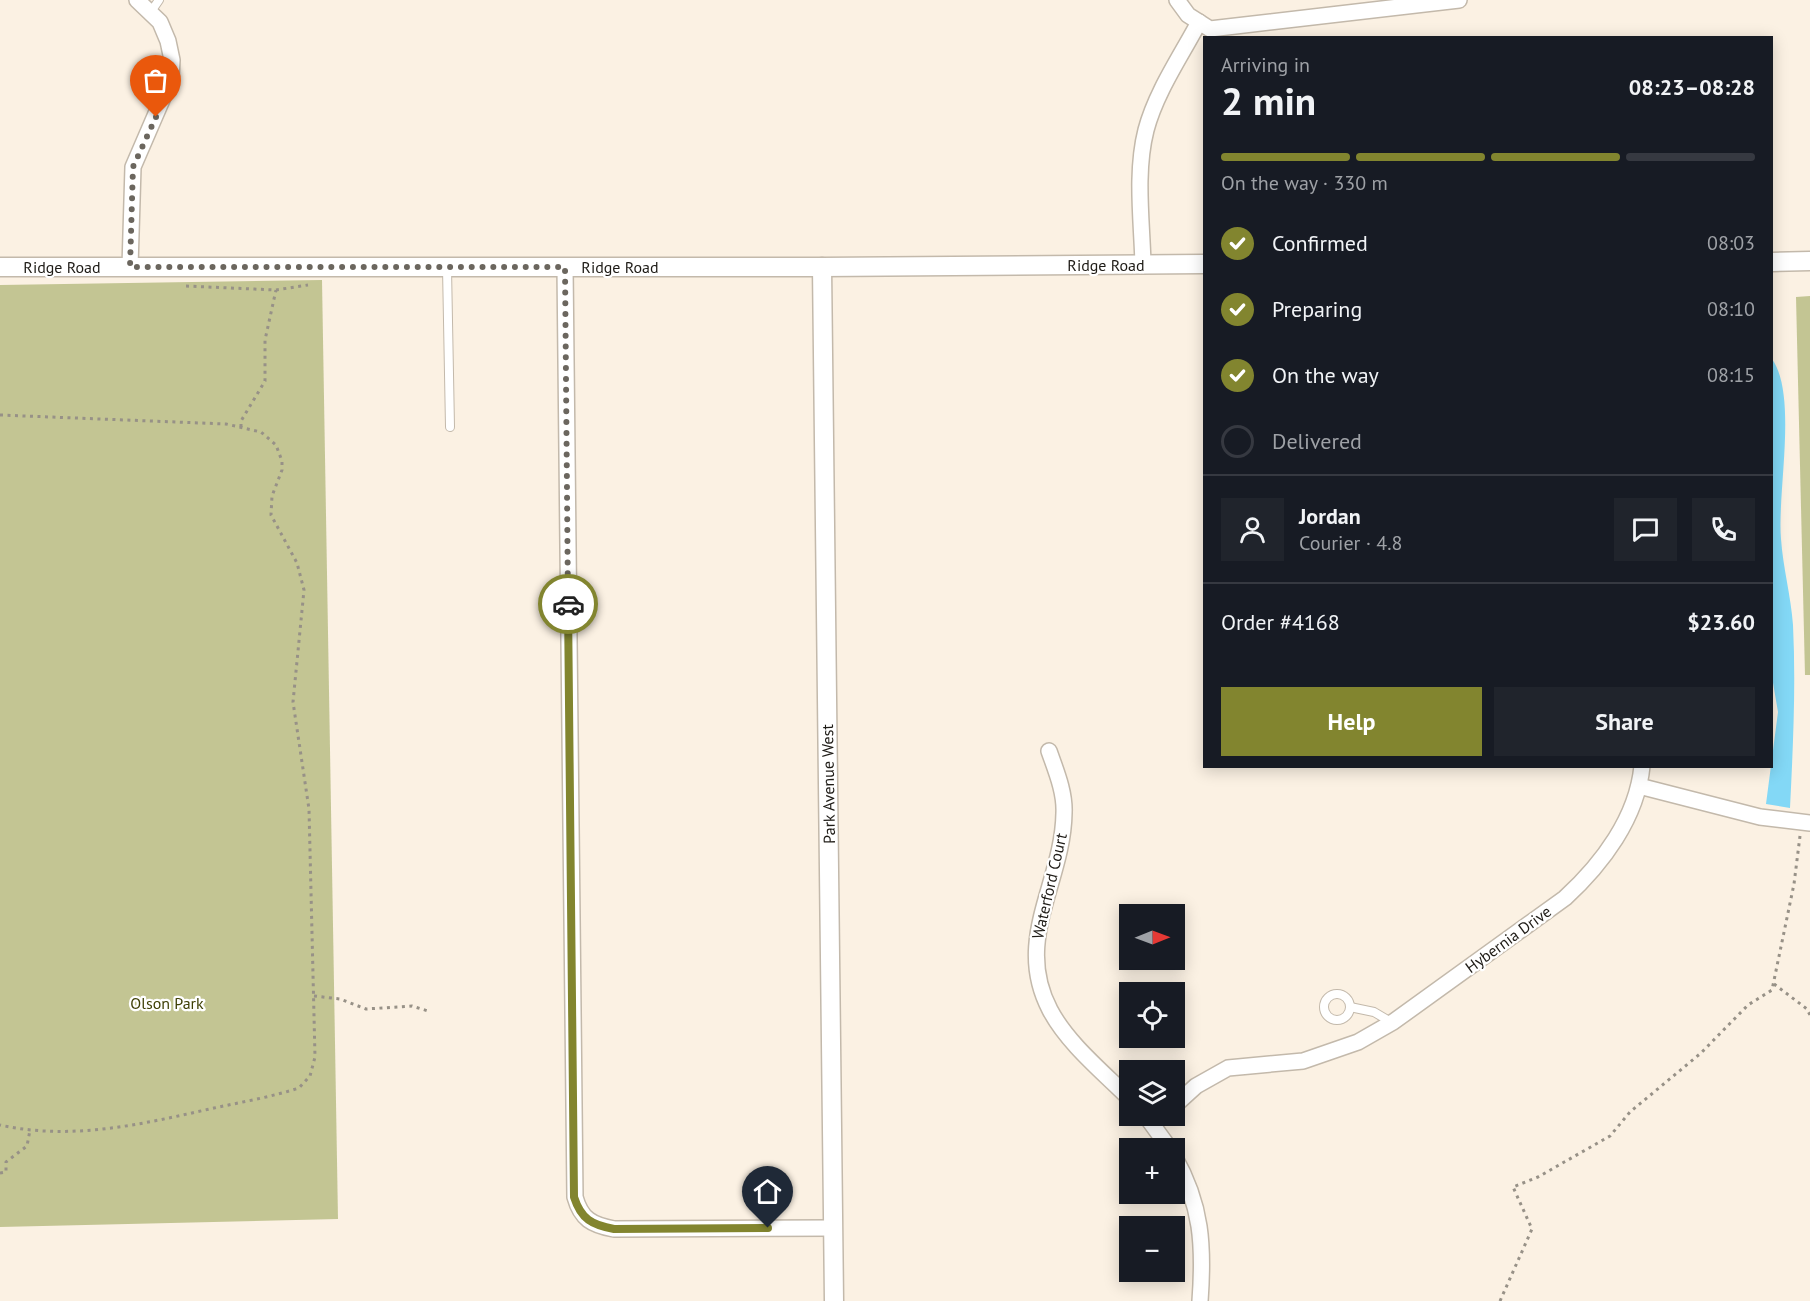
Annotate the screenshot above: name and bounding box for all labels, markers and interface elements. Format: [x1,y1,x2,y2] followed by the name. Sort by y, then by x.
[1221,52,1310,78] text: Arriving in
[130,55,181,117] pin
[139,64,172,97] icon: bag
[1629,73,1755,101] text: 08:23–08:28
[1221,75,1316,126] text: 2 min
[1221,170,1388,196] text: On the way · 330 m
[1221,227,1254,260] icon: check
[1272,229,1368,257] text: Confirmed
[1707,230,1755,256] text: 08:03
[1067,255,1145,275] street label: Ridge Road
[23,257,101,277] street label: Ridge Road
[581,257,659,277] street label: Ridge Road
[1221,293,1254,326] icon: check
[1272,295,1362,323] text: Preparing
[1707,296,1755,322] text: 08:10
[1221,359,1254,392] icon: check
[1272,361,1379,389] text: On the way
[1707,362,1755,388] text: 08:15
[1272,427,1362,455] text: Delivered
[1221,498,1284,561] button: person
[1614,498,1677,561] button: chat
[1692,498,1755,561] button: phone
[1299,502,1361,530] text: Jordan
[1299,530,1402,556] text: Courier · 4.8
[538,574,598,634] courier
[552,588,585,621] icon: car
[1221,608,1340,636] text: Order #4168
[1687,608,1755,636] text: $23.60
[1221,687,1482,756] button: Help
[1494,687,1755,756] button: Share
[817,724,839,844] street label: Park Avenue West
[1027,830,1071,941] street label: Waterford Court
[1461,901,1555,977] street label: Hybernia Drive
[1119,904,1185,970] north arrow
[1119,904,1185,1282] map controls
[1119,982,1185,1048] button: locate
[130,993,204,1013] park label: Olson Park
[1119,1060,1185,1126] button: layers
[1119,1138,1185,1204] button: +
[742,1166,793,1228] pin
[751,1175,784,1208] icon: home
[1119,1216,1185,1282] button: −

